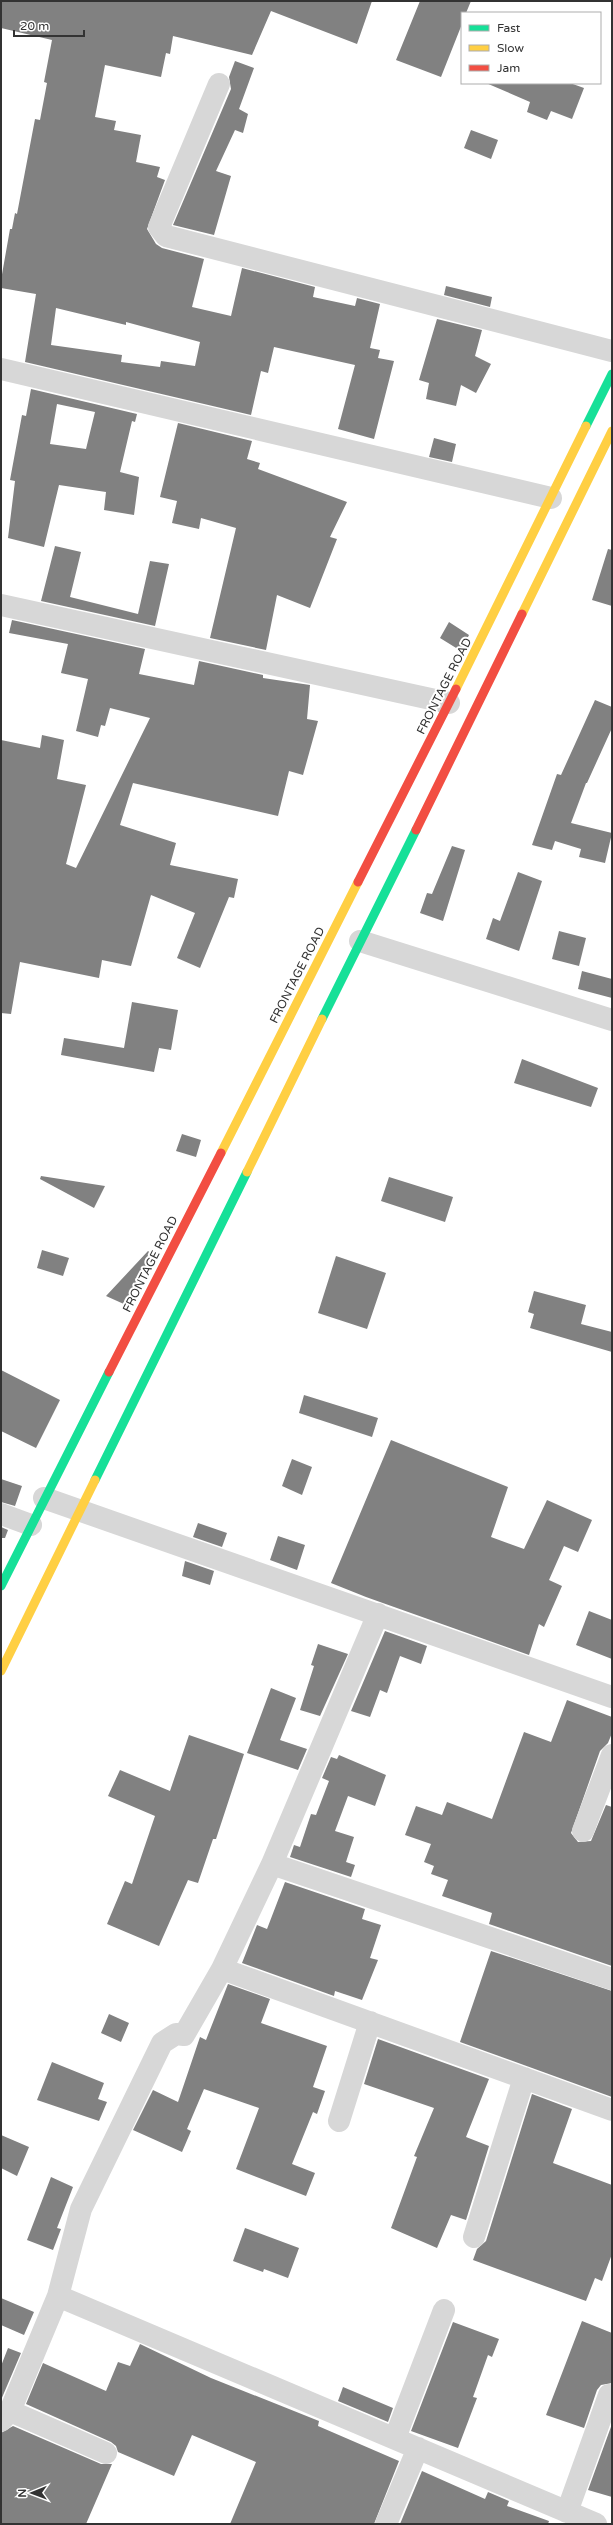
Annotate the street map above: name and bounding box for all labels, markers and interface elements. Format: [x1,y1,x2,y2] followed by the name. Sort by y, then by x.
[14,12,84,38] scale bar
[461,12,601,84] legend
[20,19,49,33] text: 20 m
[497,21,521,35] text: Fast
[497,41,524,55] text: Slow
[497,61,520,75] text: Jam
[414,635,474,737] street label: FRONTAGE ROAD
[267,924,327,1026] street label: FRONTAGE ROAD
[120,1213,180,1315] street label: FRONTAGE ROAD
[12,2473,52,2513] north arrow
[16,2489,29,2498] text: N

